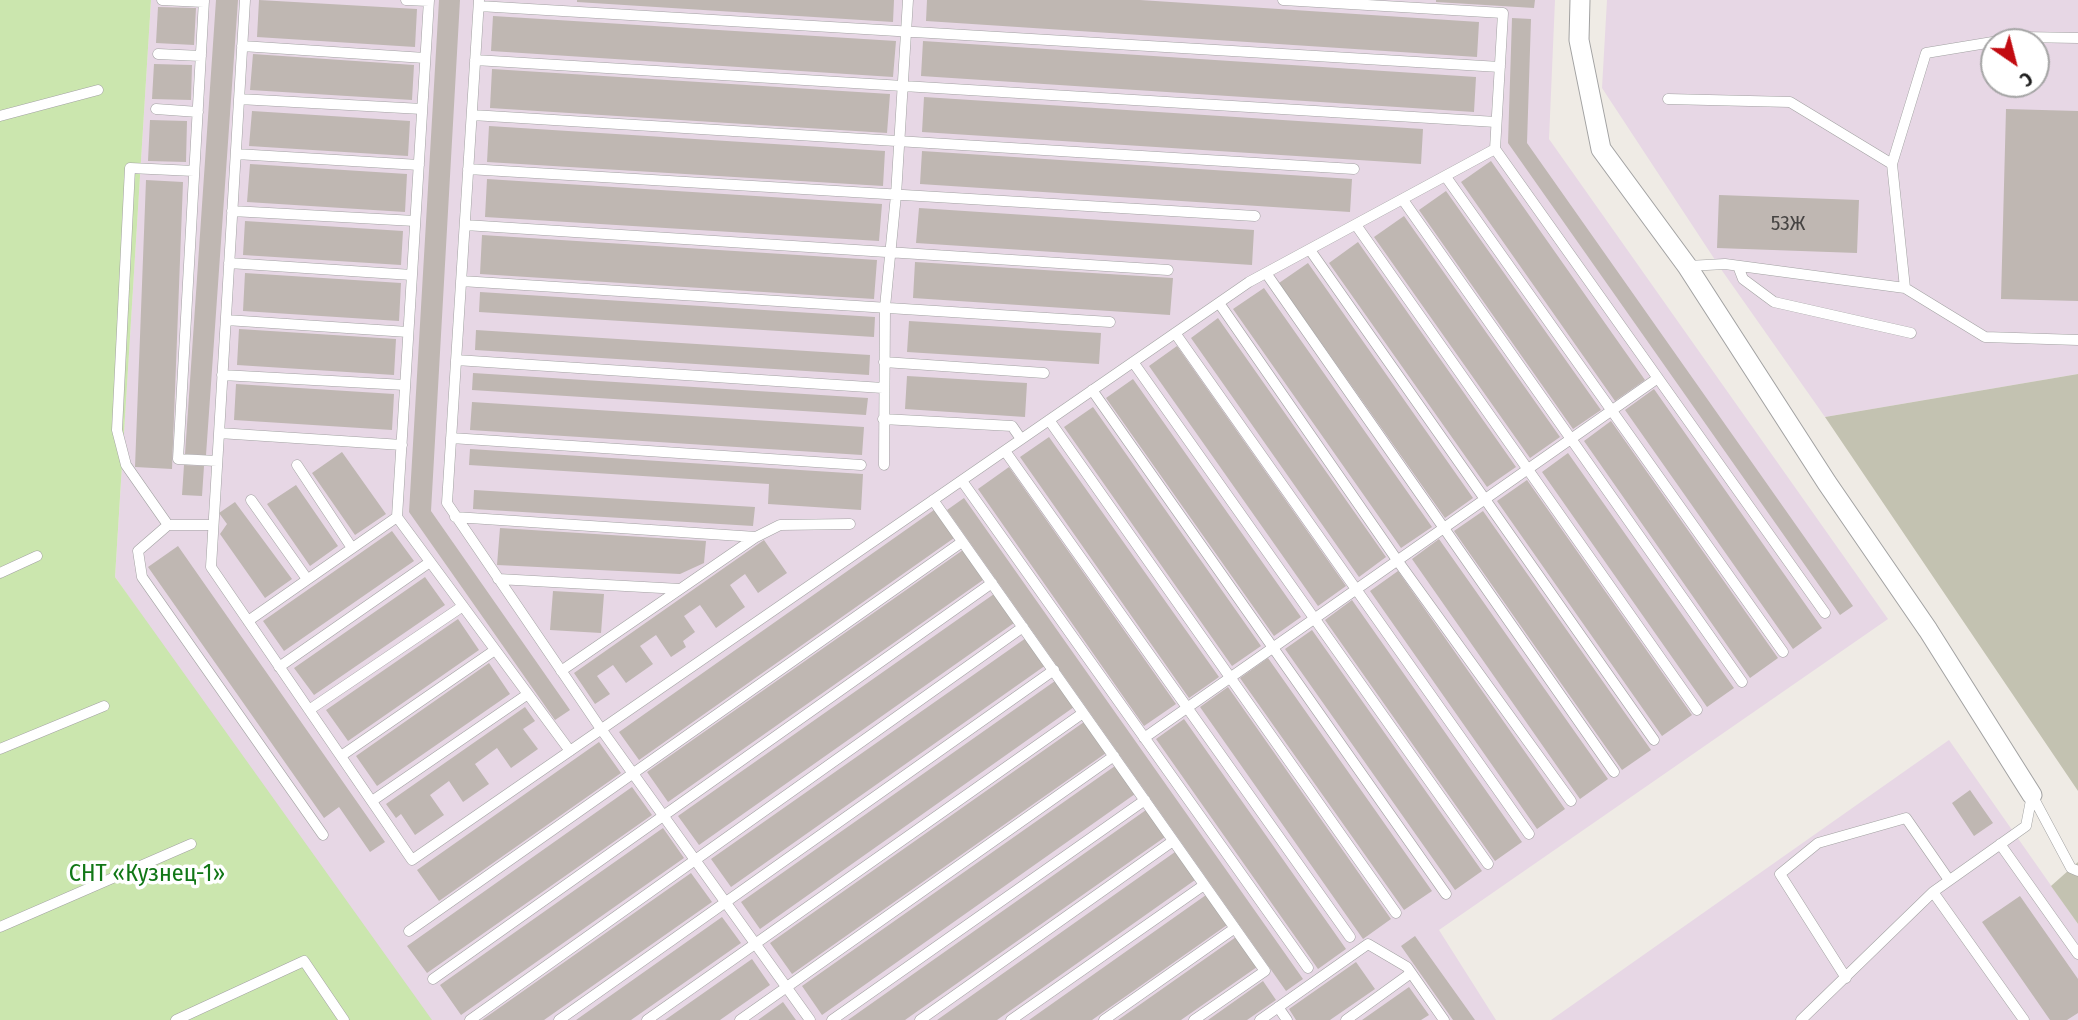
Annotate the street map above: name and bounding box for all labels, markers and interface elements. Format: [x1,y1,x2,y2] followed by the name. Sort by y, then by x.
[1980,28,2050,98] north arrow
[2016,67,2037,91] text: С
[1771,211,1805,237] house number: 53Ж
[69,860,225,888] park label: СНТ «Кузнец-1»

